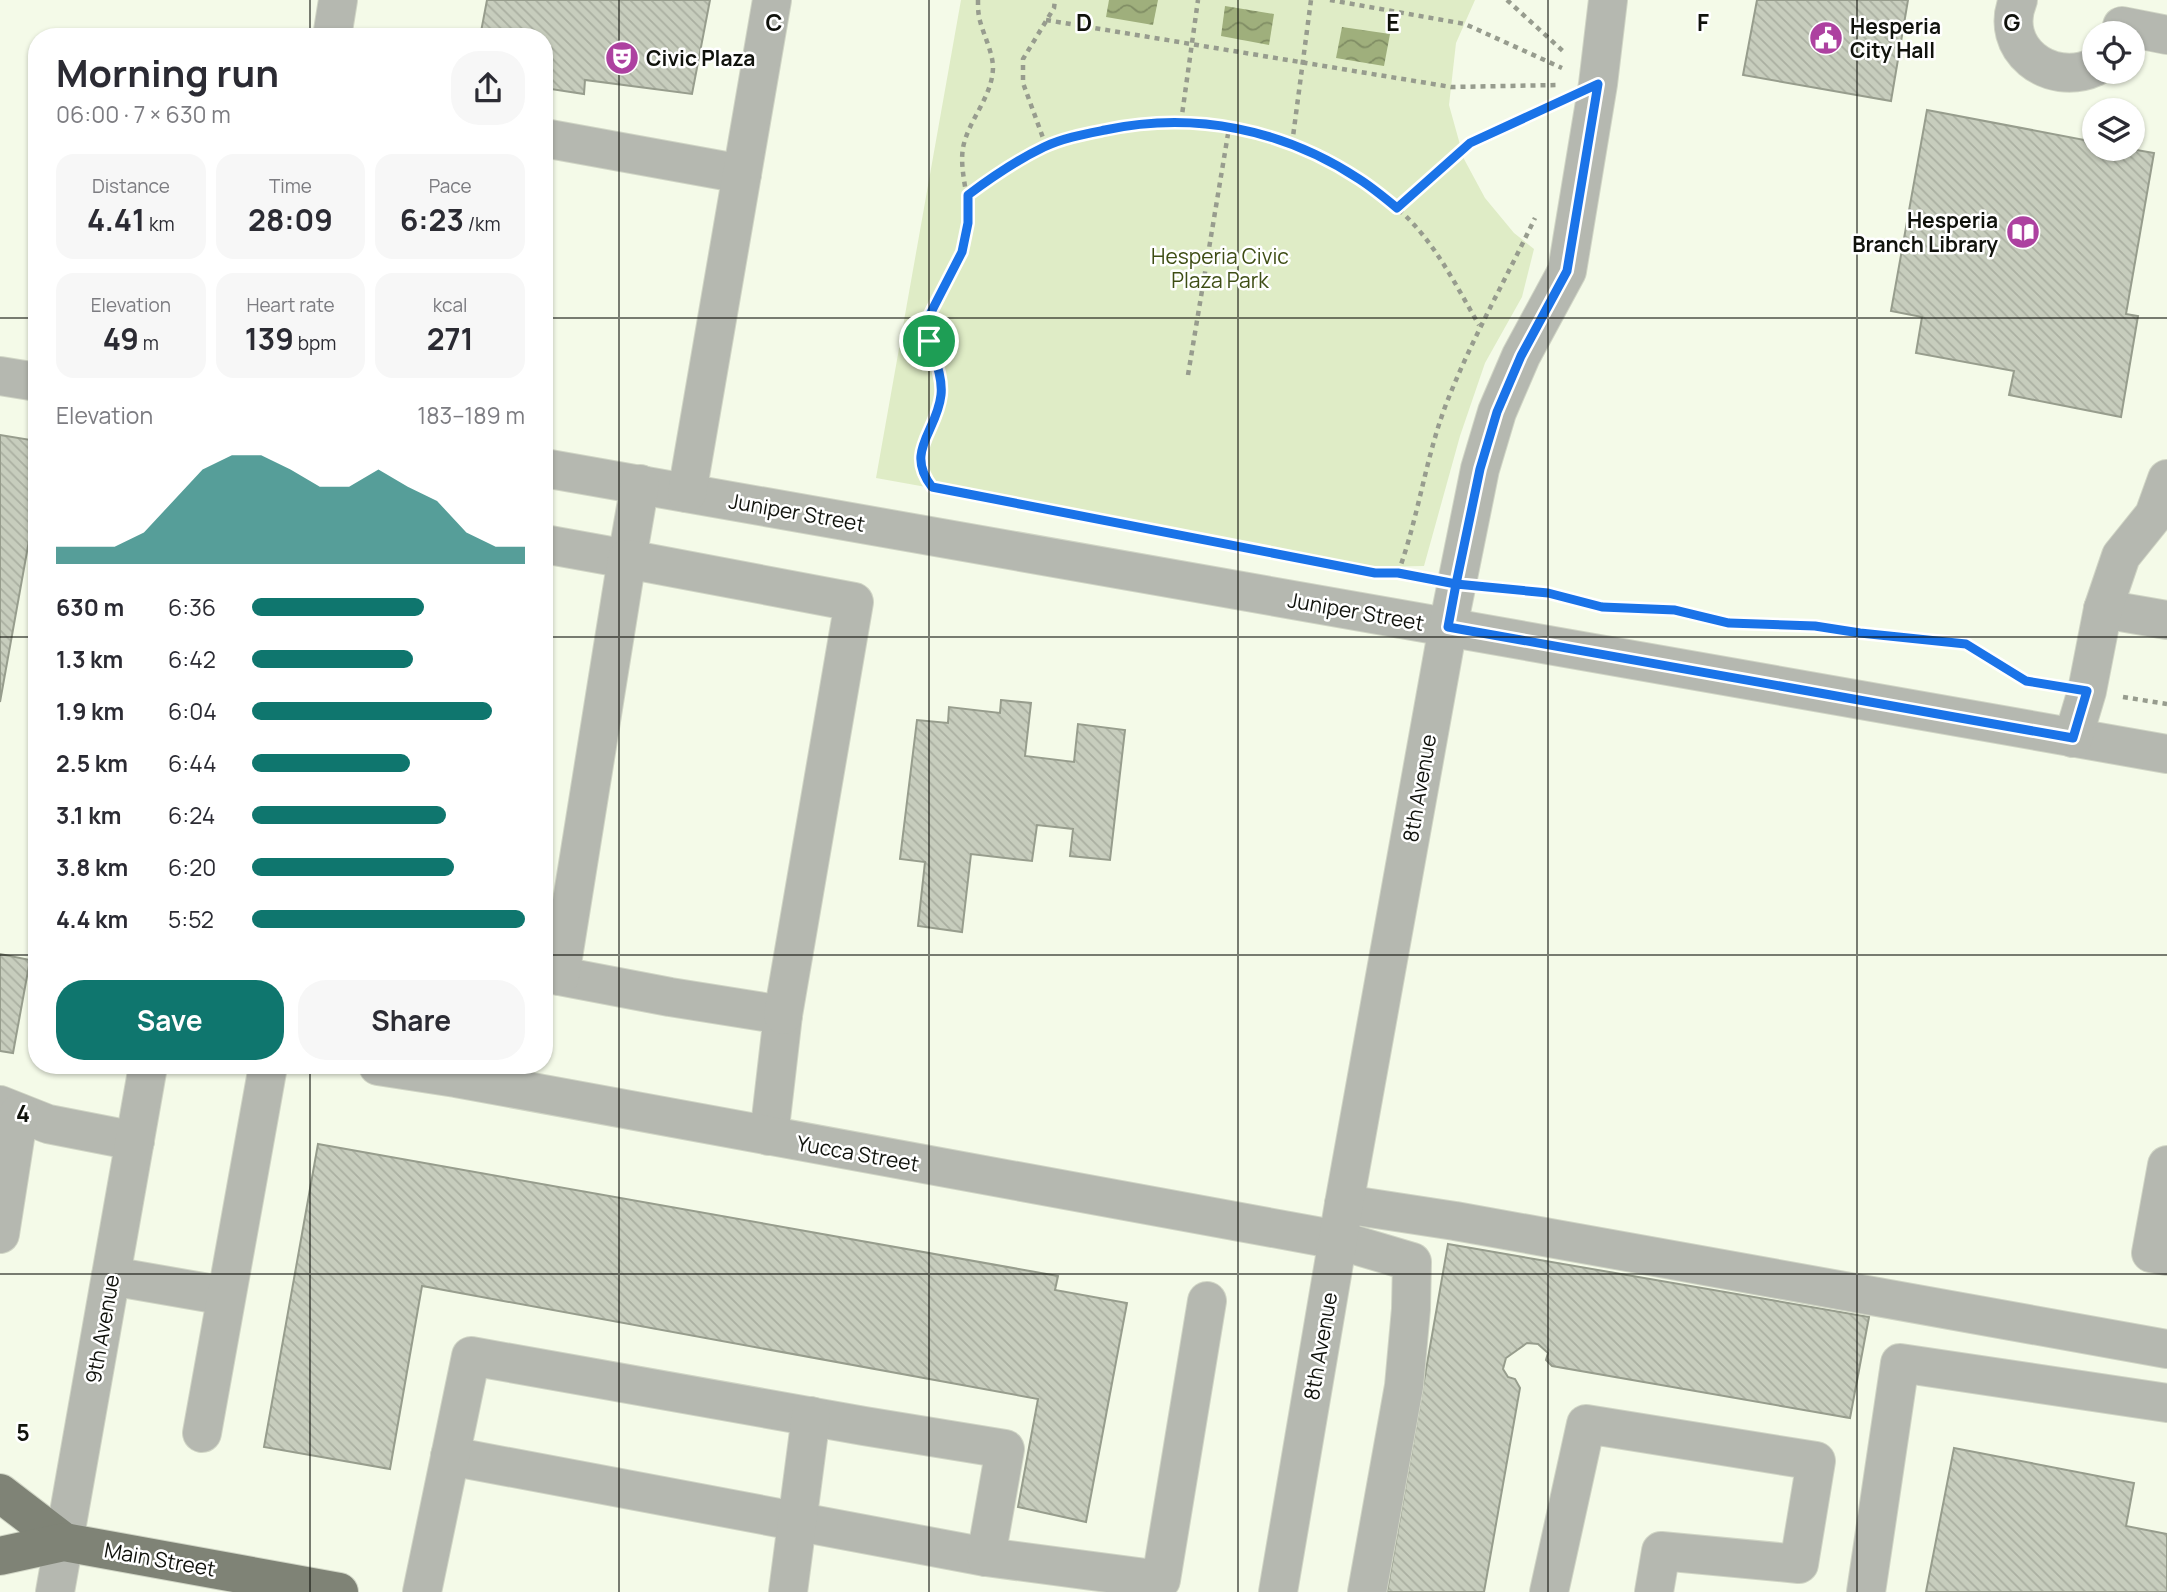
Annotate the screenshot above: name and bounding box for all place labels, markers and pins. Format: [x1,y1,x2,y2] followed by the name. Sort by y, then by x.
[1850,12,1941,64] place label: Hesperia City Hall
[1807,19,1845,57] public building icon: Hesperia City Hall
[603,39,641,77] theatre icon: Civic Plaza
[646,44,755,72] place label: Civic Plaza
[1852,206,1998,258] place label: Hesperia Branch Library
[2004,213,2042,251] library icon: Hesperia Branch Library
[899,311,959,371] pin

